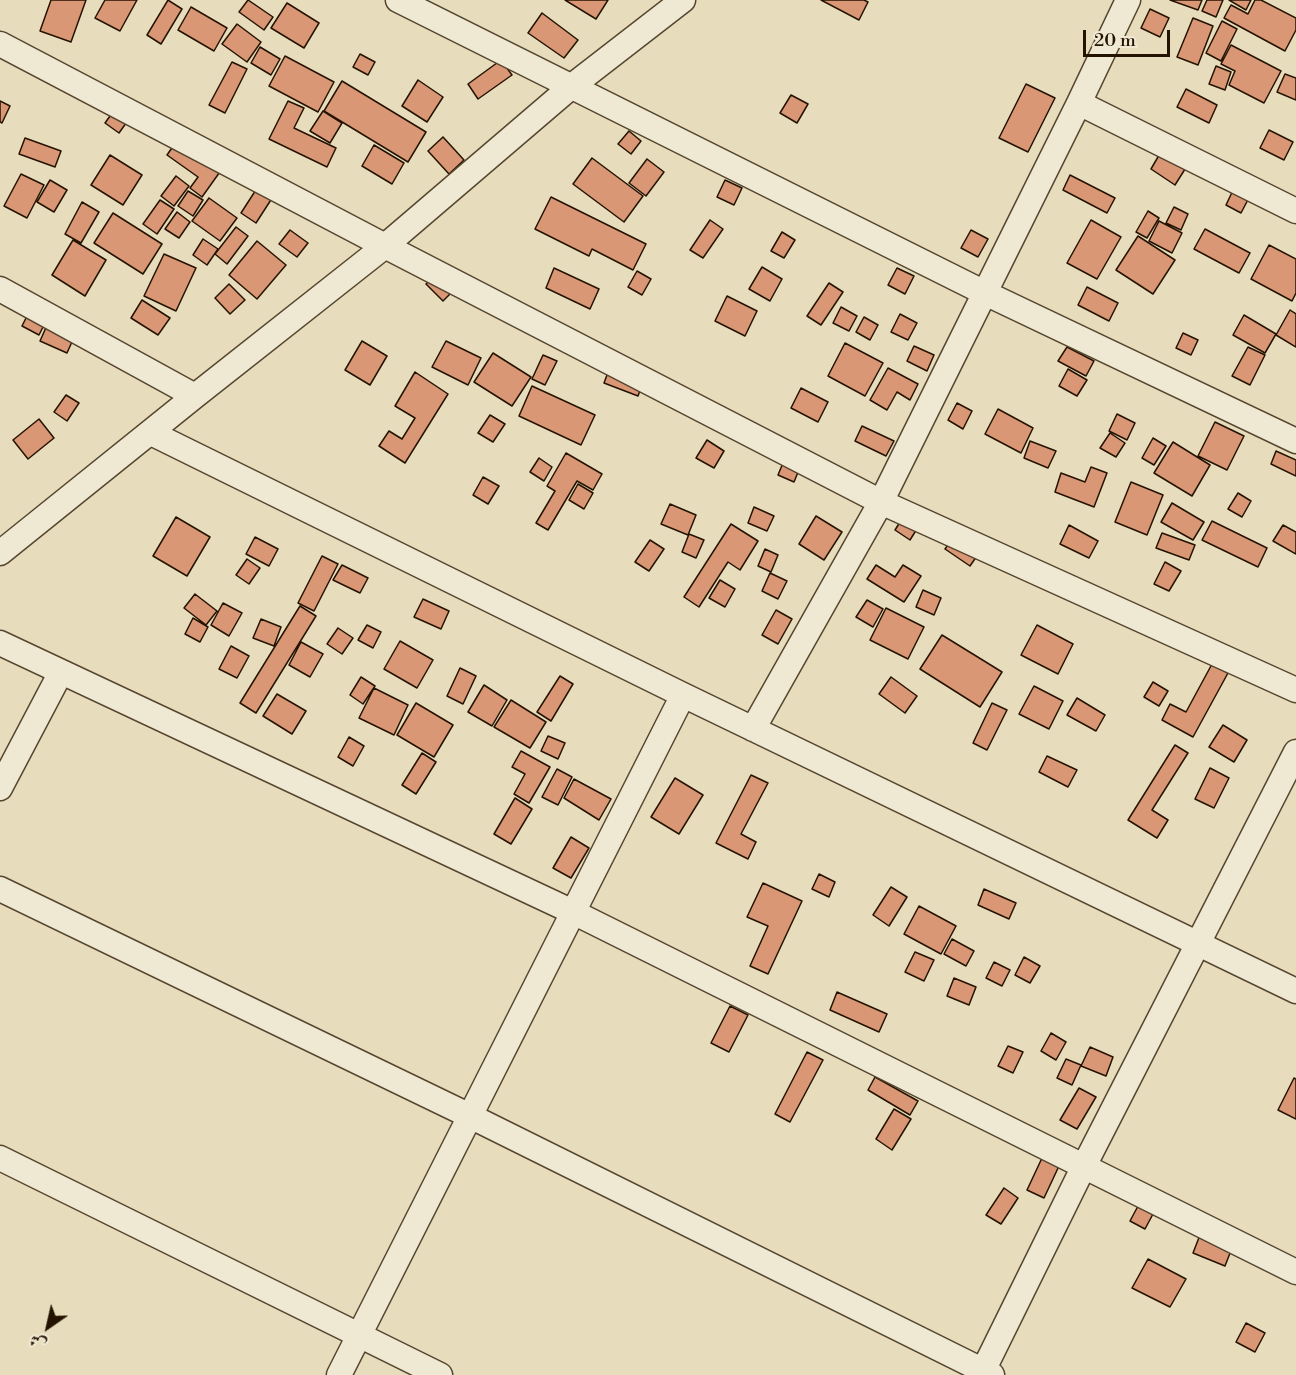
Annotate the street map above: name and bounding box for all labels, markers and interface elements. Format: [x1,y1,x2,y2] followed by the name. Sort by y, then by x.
[1086,18,1173,56] scale bar
[1094,29,1136,52] text: 20 m
[18,1297,78,1357] north arrow
[26,1329,50,1355] text: ش

